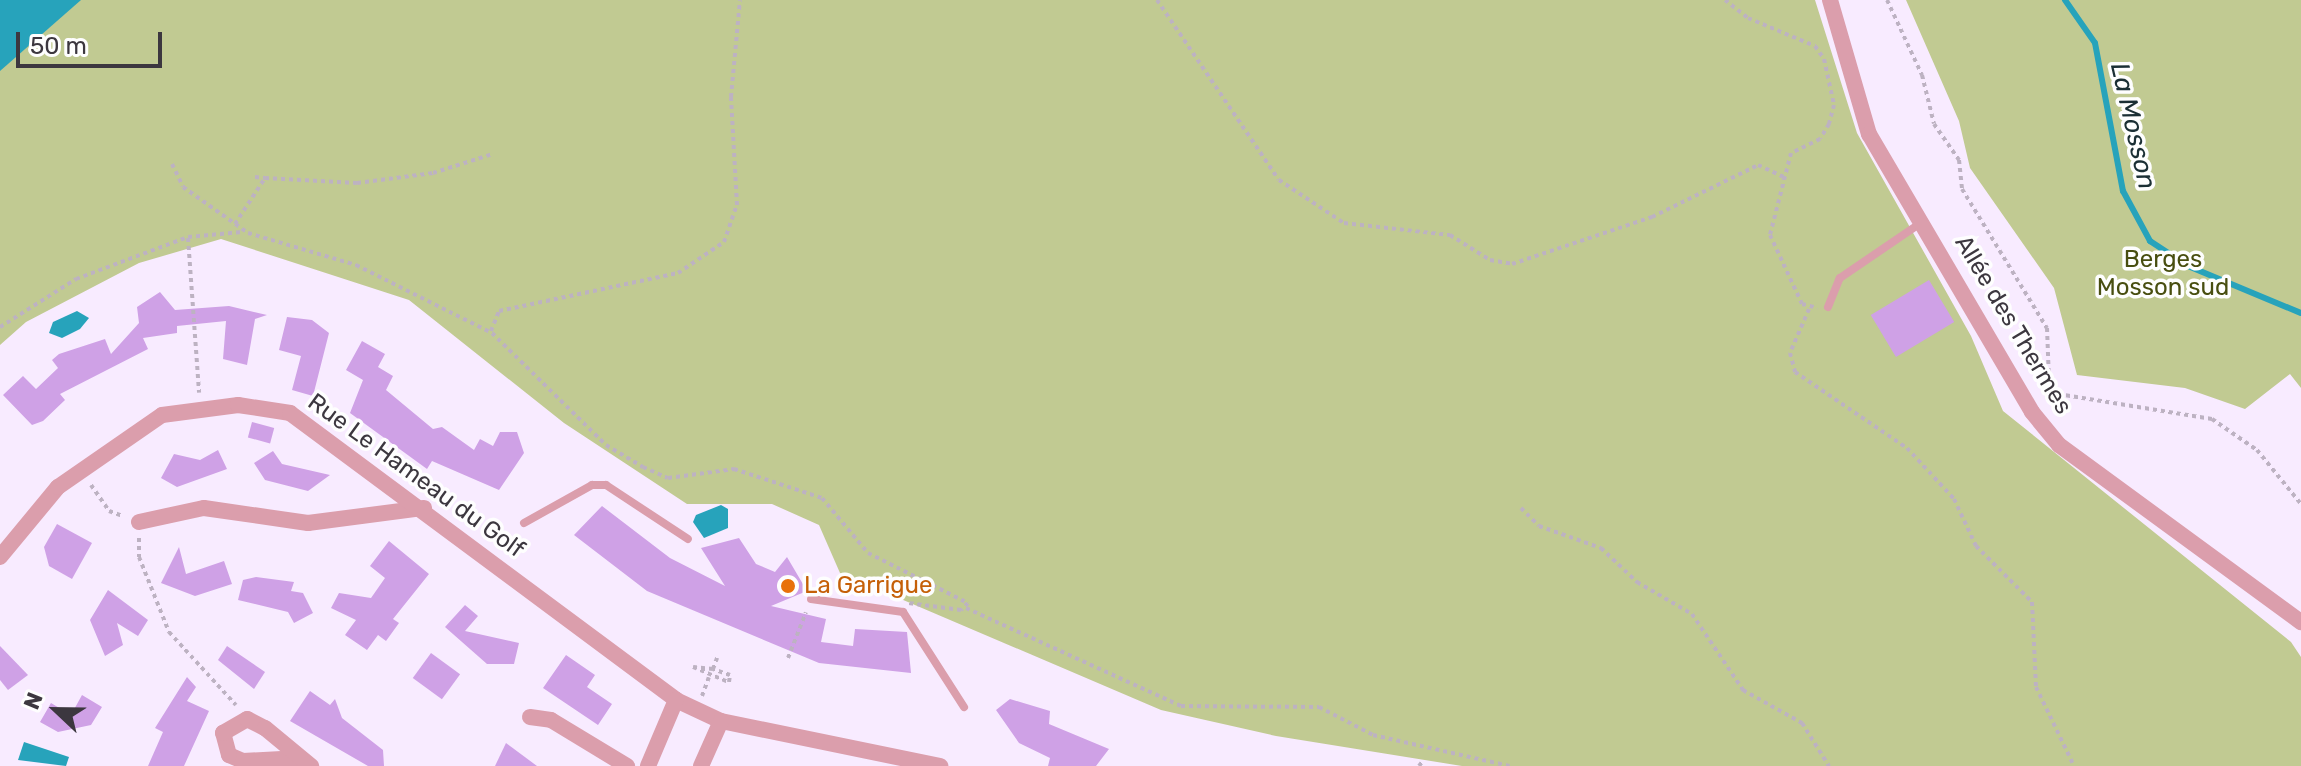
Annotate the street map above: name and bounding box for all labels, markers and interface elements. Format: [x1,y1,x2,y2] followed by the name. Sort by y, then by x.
[20,16,166,66] scale bar
[30,32,87,60] text: 50 m
[2103,60,2163,192] water label: La Mosson
[1948,230,2078,420] street label: Allée des Thermes
[2097,246,2229,302] park label: Berges Mosson sud
[302,388,530,564] street label: Rue Le Hameau du Golf
[804,572,932,600] place label: La Garrigue
[779,577,797,595] marker: La Garrigue
[16,670,96,750] north arrow
[18,688,49,713] text: N

